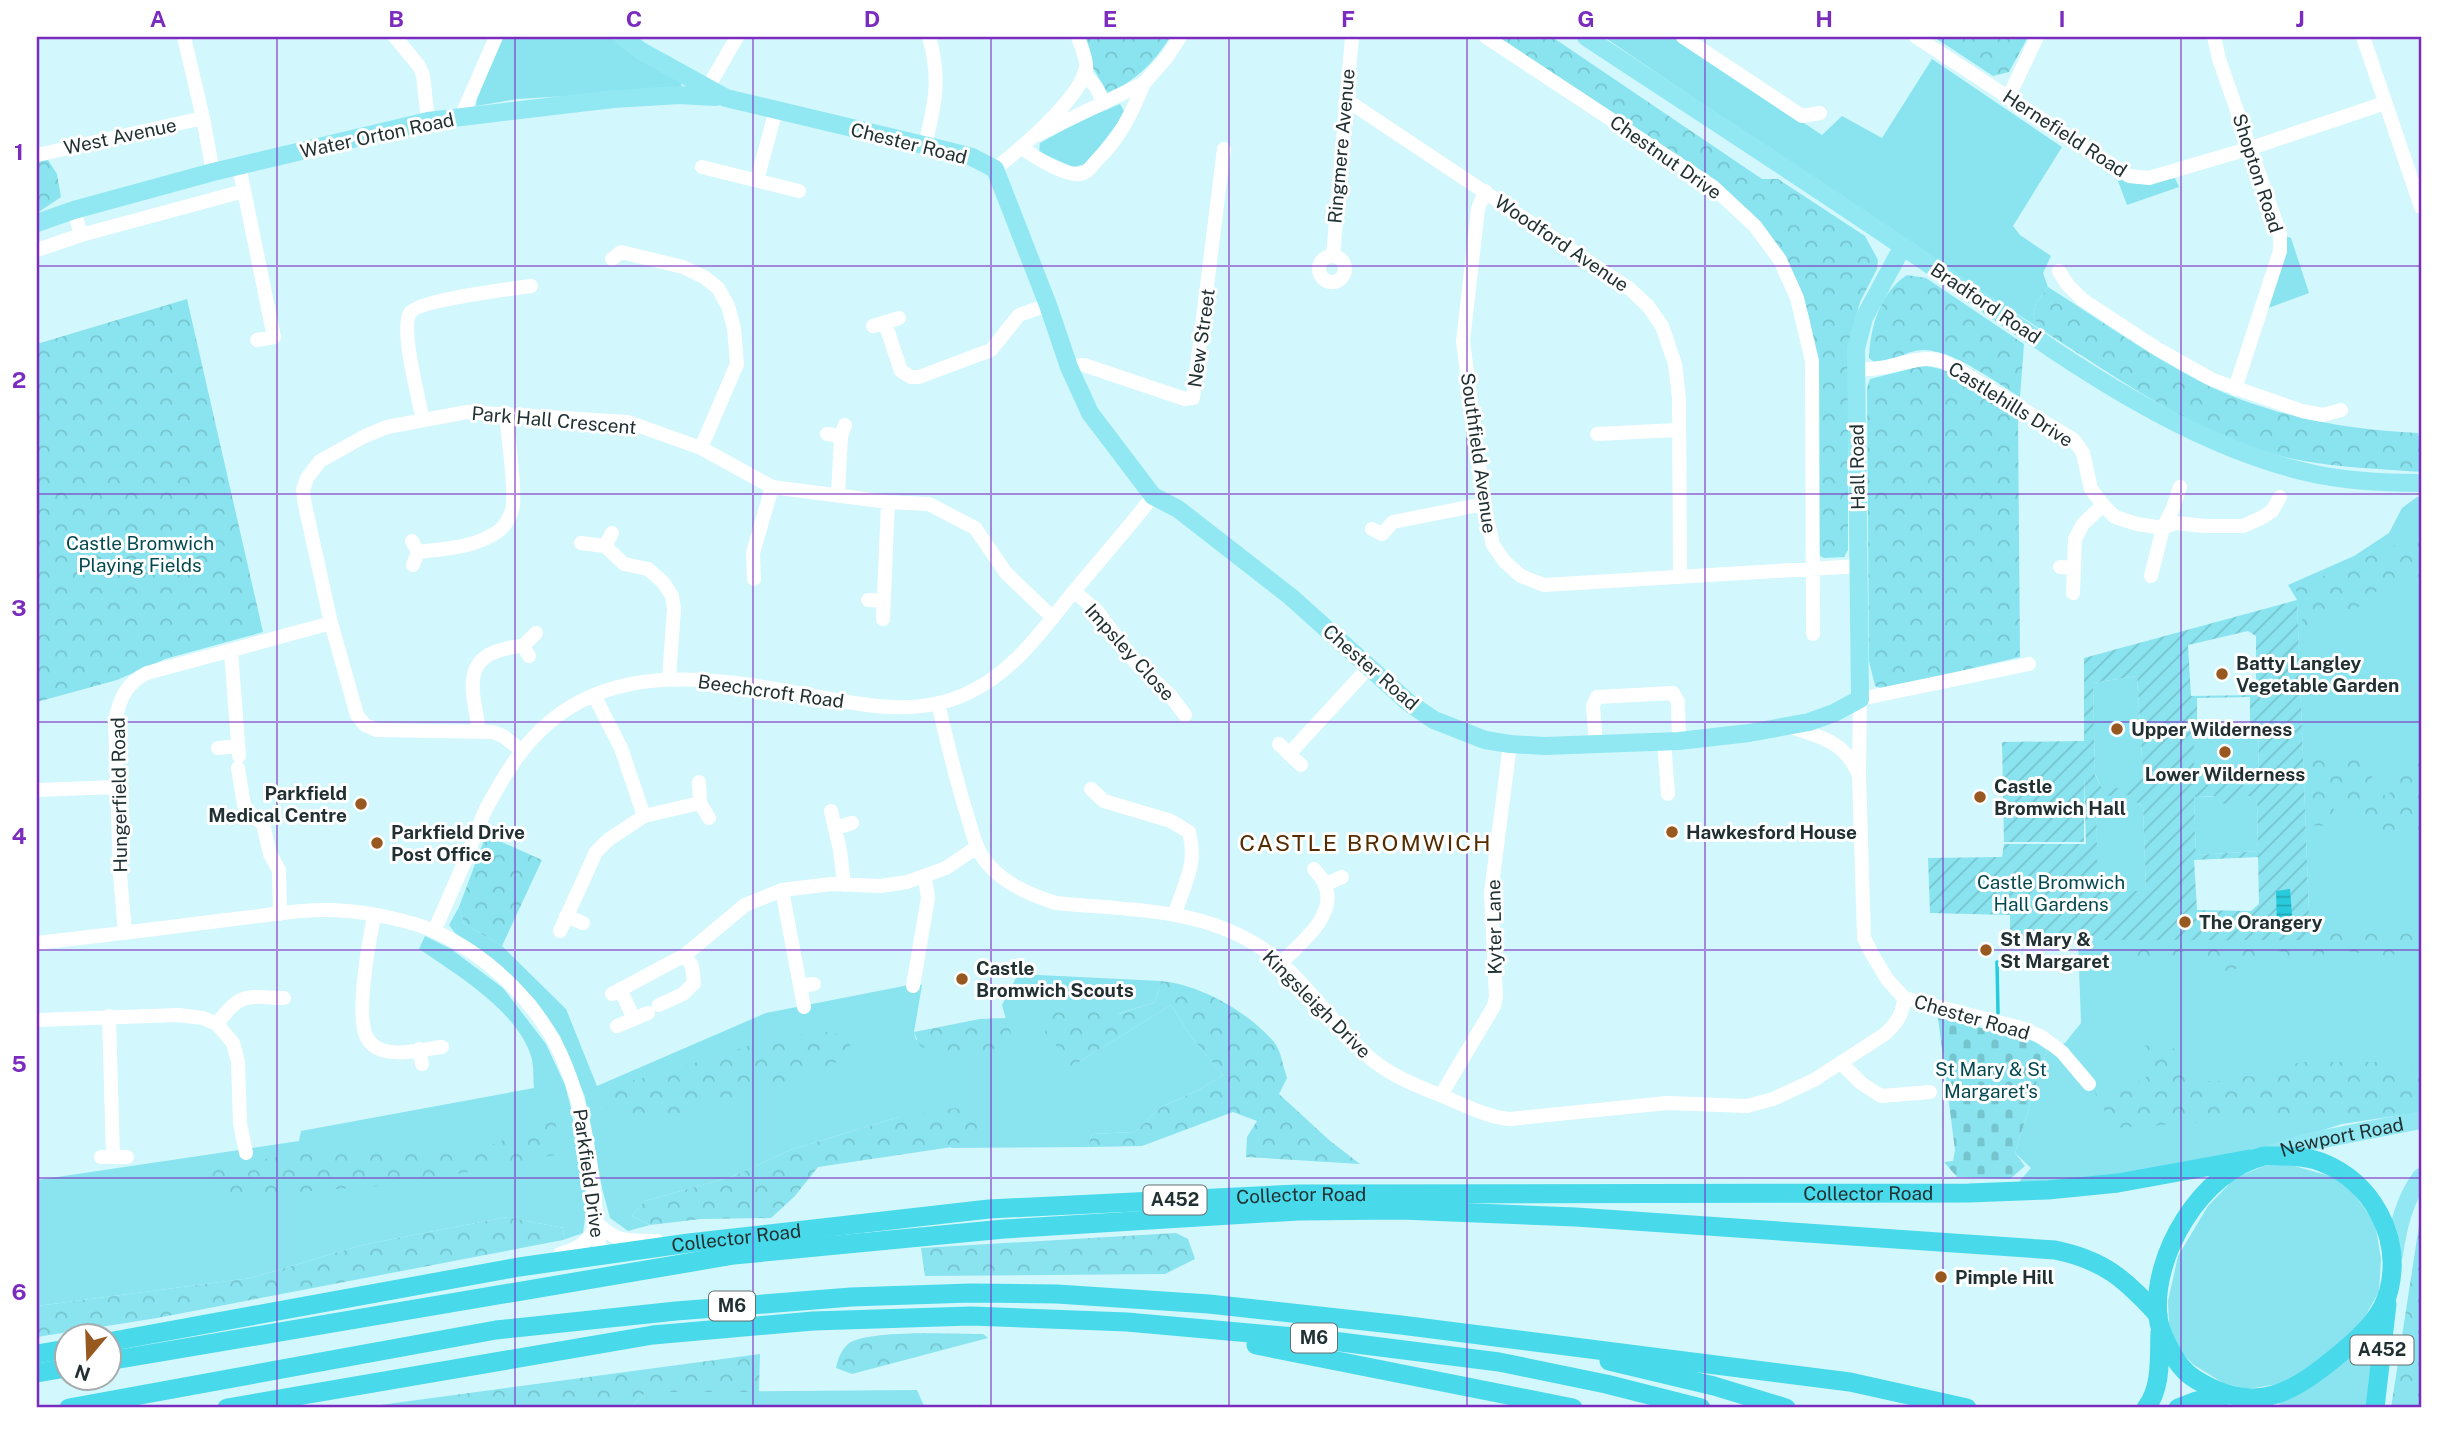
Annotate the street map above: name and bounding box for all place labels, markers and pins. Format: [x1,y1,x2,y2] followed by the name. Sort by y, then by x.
[2236,652,2399,696] place label: Batty Langley Vegetable Garden
[2214,666,2230,682] marker: Batty Langley Vegetable Garden
[2131,718,2292,740] place label: Upper Wilderness
[2109,721,2125,737] marker: Upper Wilderness
[2217,744,2233,760] marker: Lower Wilderness
[2145,763,2305,785] place label: Lower Wilderness
[1994,775,2126,819] place label: Castle Bromwich Hall
[208,782,347,826] place label: Parkfield Medical Centre
[1972,789,1988,805] marker: Castle Bromwich Hall
[353,796,369,812] marker: Parkfield Medical Centre
[391,821,525,865] place label: Parkfield Drive Post Office
[1686,821,1857,843] place label: Hawkesford House
[1664,824,1680,840] marker: Hawkesford House
[369,835,385,851] marker: Parkfield Drive Post Office
[2199,911,2323,933] place label: The Orangery
[2177,914,2193,930] marker: The Orangery
[2000,928,2110,972] place label: St Mary & St Margaret
[1978,942,1994,958] marker: St Mary & St Margaret
[976,957,1134,1001] place label: Castle Bromwich Scouts
[954,971,970,987] marker: Castle Bromwich Scouts
[1955,1266,2054,1288] place label: Pimple Hill
[1933,1269,1949,1285] marker: Pimple Hill

